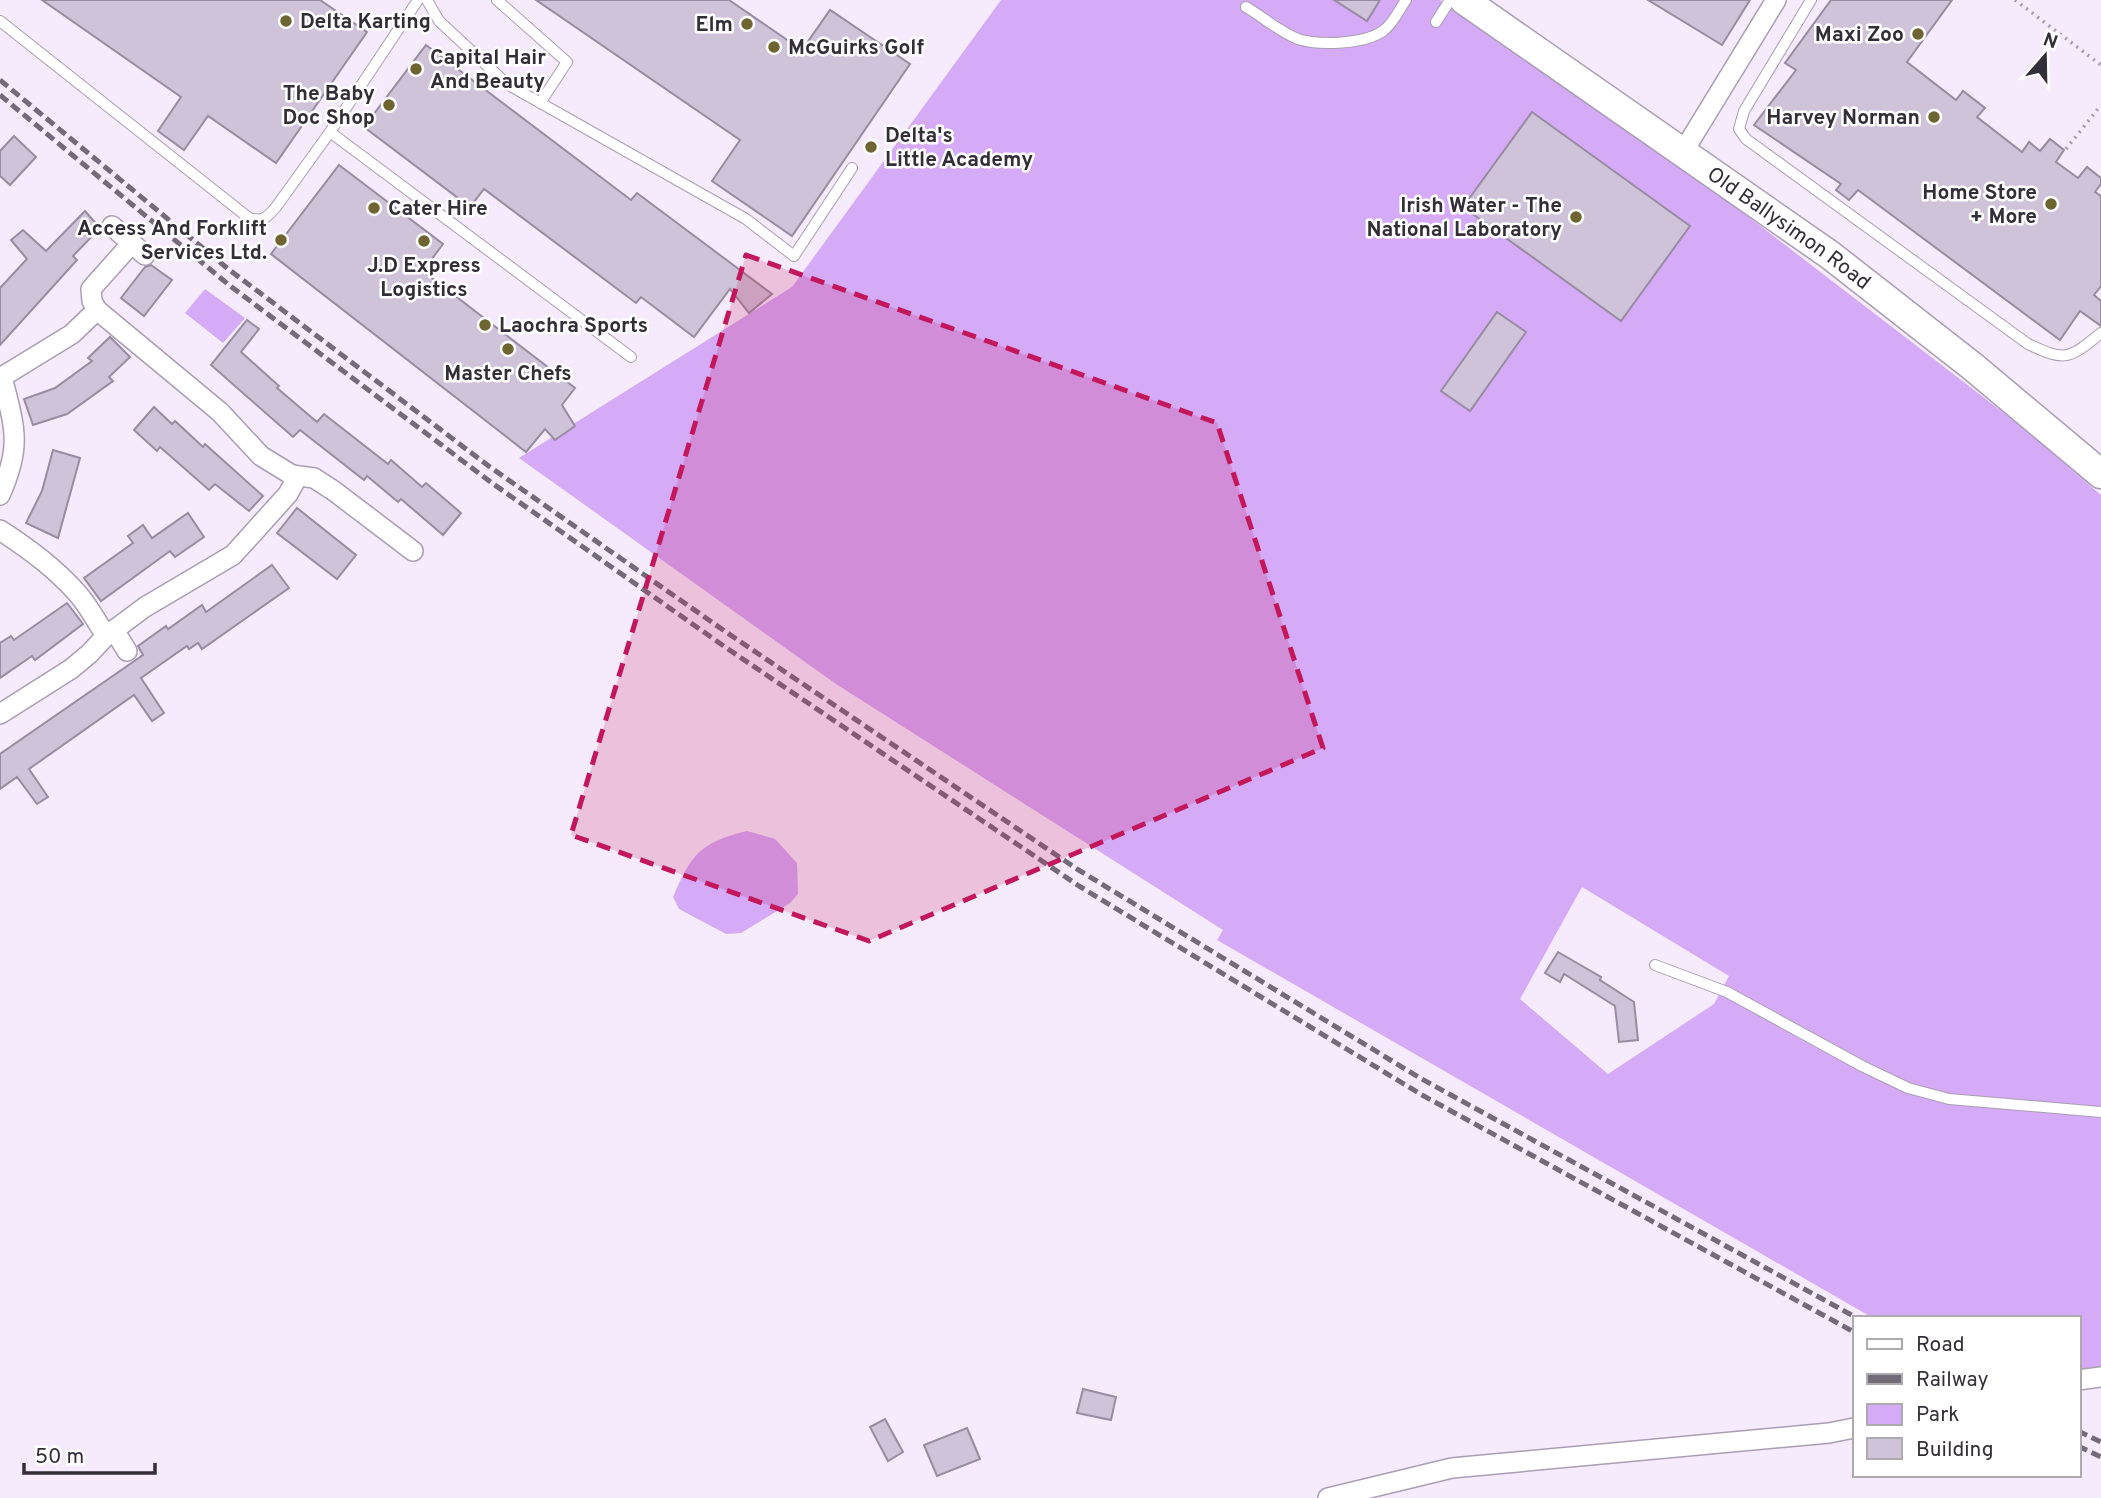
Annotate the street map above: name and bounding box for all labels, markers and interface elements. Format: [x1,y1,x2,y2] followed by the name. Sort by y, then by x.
[300,9,431,36] place label: Delta Karting
[695,12,733,39] place label: Elm
[278,13,294,29] marker: Delta Karting
[739,16,755,32] marker: Elm
[2010,21,2080,91] north arrow
[1815,22,1904,49] place label: Maxi Zoo
[1910,26,1926,42] marker: Maxi Zoo
[2040,28,2061,56] text: N
[788,35,924,62] place label: McGuirks Golf
[766,39,782,55] marker: McGuirks Golf
[430,45,546,96] place label: Capital Hair And Beauty
[408,61,424,77] marker: Capital Hair And Beauty
[283,81,375,132] place label: The Baby Doc Shop
[381,97,397,113] marker: The Baby Doc Shop
[1766,105,1920,132] place label: Harvey Norman
[1926,109,1942,125] marker: Harvey Norman
[885,123,1033,174] place label: Delta's Little Academy
[863,139,879,155] marker: Delta's Little Academy
[1701,161,1875,297] street label: Old Ballysimon Road
[1922,180,2037,231] place label: Home Store + More
[1366,193,1562,244] place label: Irish Water - The National Laboratory
[388,196,488,223] place label: Cater Hire
[2043,196,2059,212] marker: Home Store + More
[366,200,382,216] marker: Cater Hire
[1568,209,1584,225] marker: Irish Water - The National Laboratory
[77,216,267,267] place label: Access And Forklift Services Ltd.
[273,232,289,248] marker: Access And Forklift Services Ltd.
[416,233,432,249] marker: J.D Express Logistics
[367,253,481,304] place label: J.D Express Logistics
[499,313,648,340] place label: Laochra Sports
[477,317,493,333] marker: Laochra Sports
[500,341,516,357] marker: Master Chefs
[444,361,572,388] place label: Master Chefs
[1853,1316,2080,1477] legend
[1916,1332,1965,1359] text: Road
[1916,1367,1989,1394] text: Railway
[1916,1402,1959,1429] text: Park
[24,1432,156,1476] scale bar
[1916,1437,1994,1464] text: Building
[35,1444,84,1471] text: 50 m

